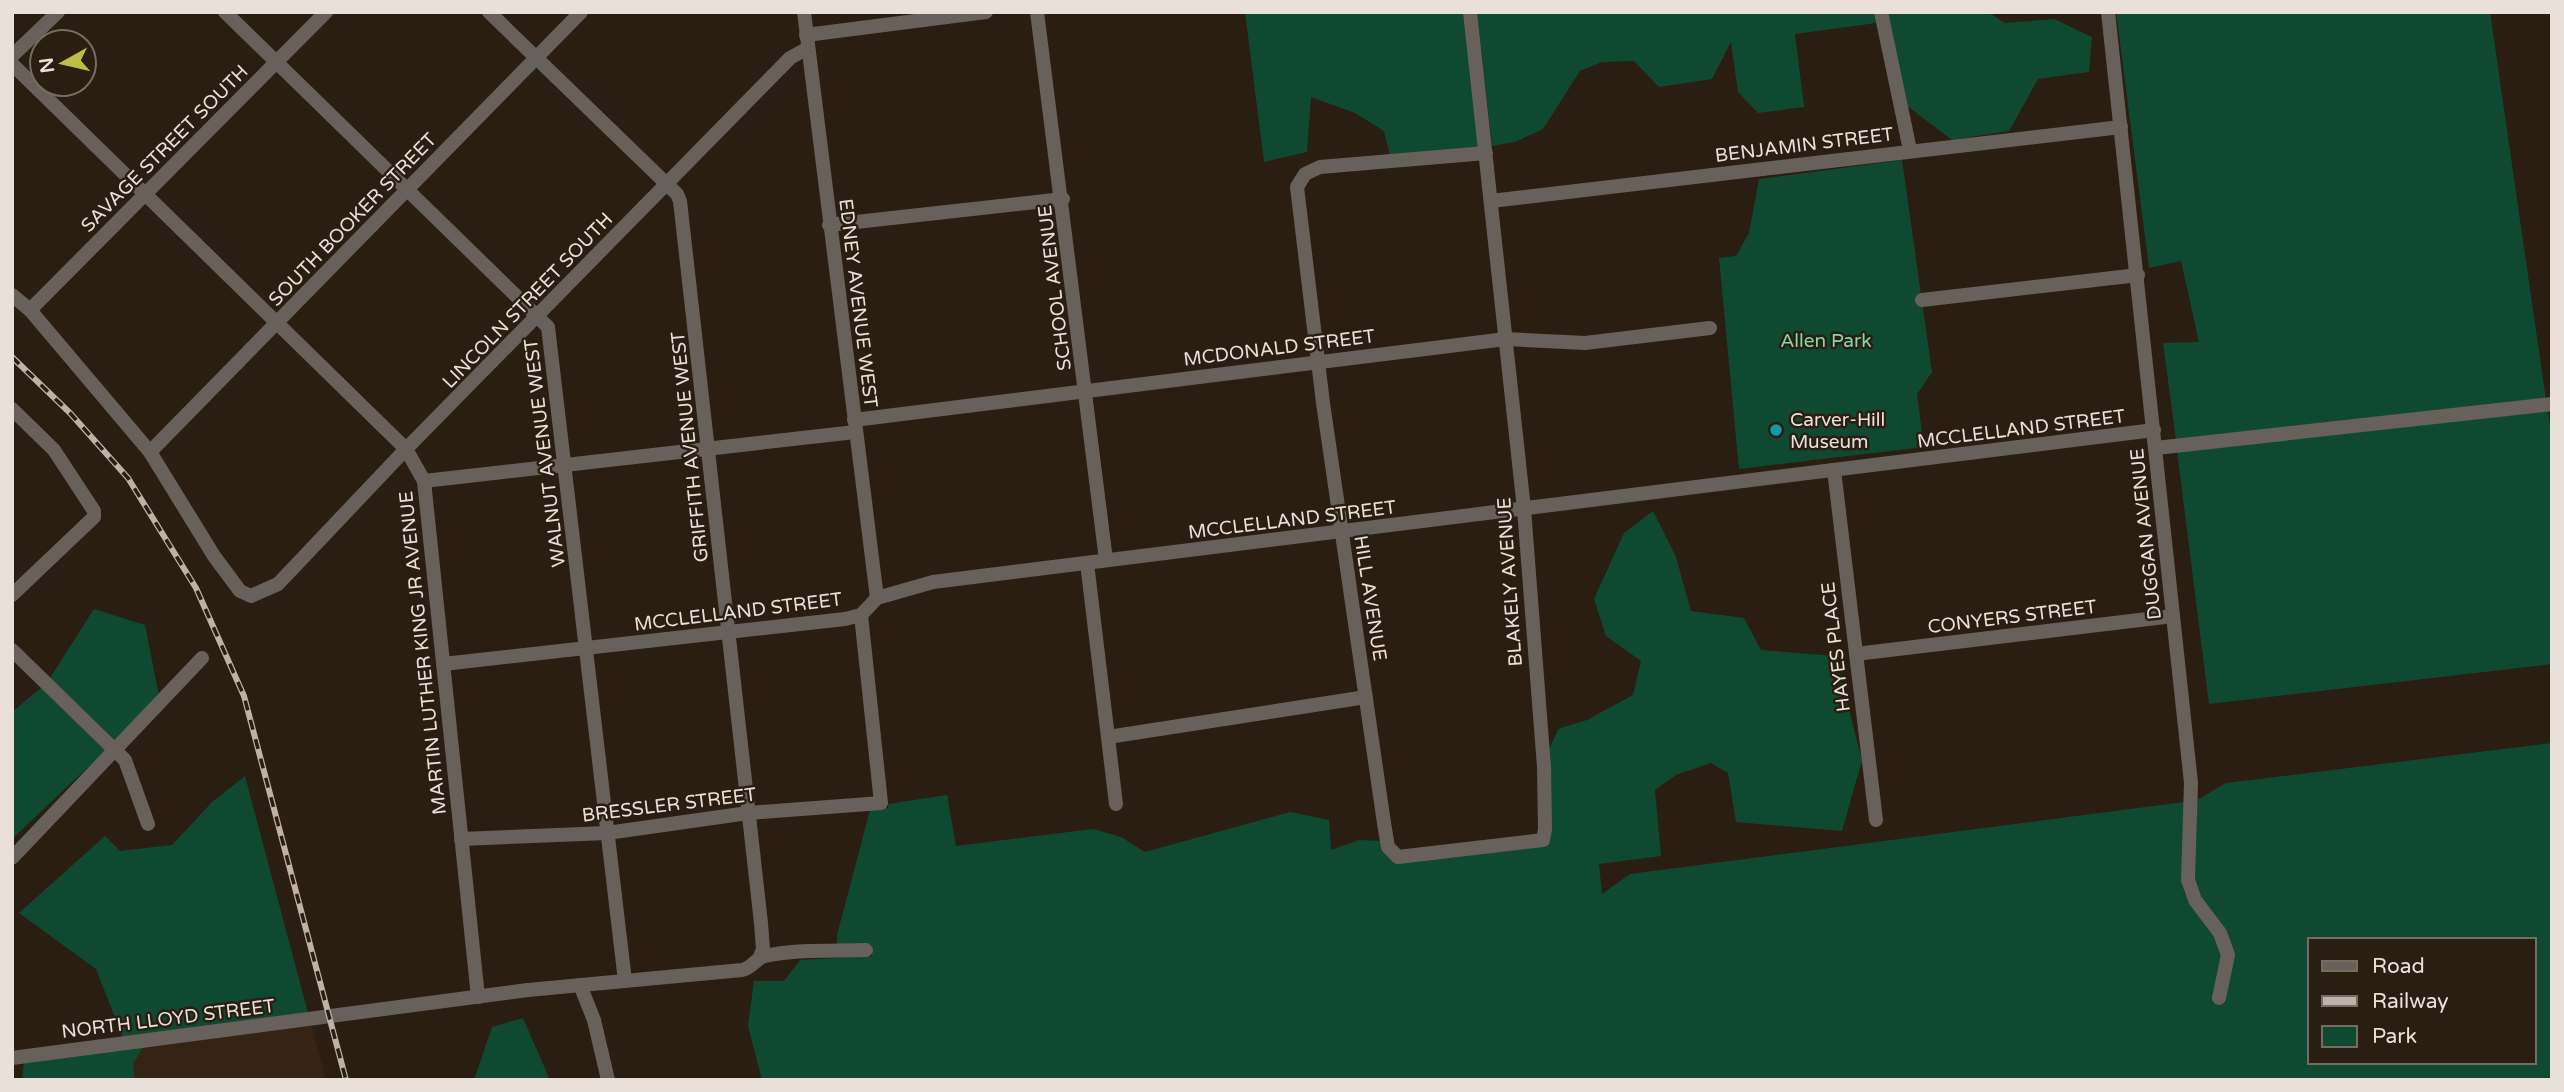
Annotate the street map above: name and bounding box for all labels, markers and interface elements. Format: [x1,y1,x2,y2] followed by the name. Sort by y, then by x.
[28,28,98,98] north arrow
[35,56,59,74] text: N
[77,61,253,237] street label: SAVAGE STREET SOUTH
[1714,123,1895,167] street label: BENJAMIN STREET
[264,128,441,311] street label: SOUTH BOOKER STREET
[834,198,882,409] street label: EDNEY AVENUE WEST
[1034,204,1076,372] street label: SCHOOL AVENUE
[438,208,617,393] street label: LINCOLN STREET SOUTH
[1182,325,1377,371] street label: MCDONALD STREET
[667,330,713,563] street label: GRIFFITH AVENUE WEST
[1780,330,1872,352] park label: Allen Park
[520,337,570,568] street label: WALNUT AVENUE WEST
[1916,405,2127,453] street label: MCCLELLAND STREET
[1790,409,1885,453] place label: Carver-Hill Museum
[1768,422,1784,438] marker: Carver-Hill Museum
[2126,447,2166,621] street label: DUGGAN AVENUE
[395,490,451,816] street label: MARTIN LUTHER KING JR AVENUE
[1187,496,1398,544] street label: MCCLELLAND STREET
[1493,497,1527,667] street label: BLAKELY AVENUE
[1349,534,1391,663] street label: HILL AVENUE
[1817,581,1855,713] street label: HAYES PLACE
[633,588,844,636] street label: MCCLELLAND STREET
[1926,596,2098,638] street label: CONYERS STREET
[581,783,758,827] street label: BRESSLER STREET
[2308,938,2536,1064] legend
[2372,954,2425,979] text: Road
[2372,989,2449,1014] text: Railway
[60,995,277,1043] street label: NORTH LLOYD STREET
[2372,1024,2417,1049] text: Park

